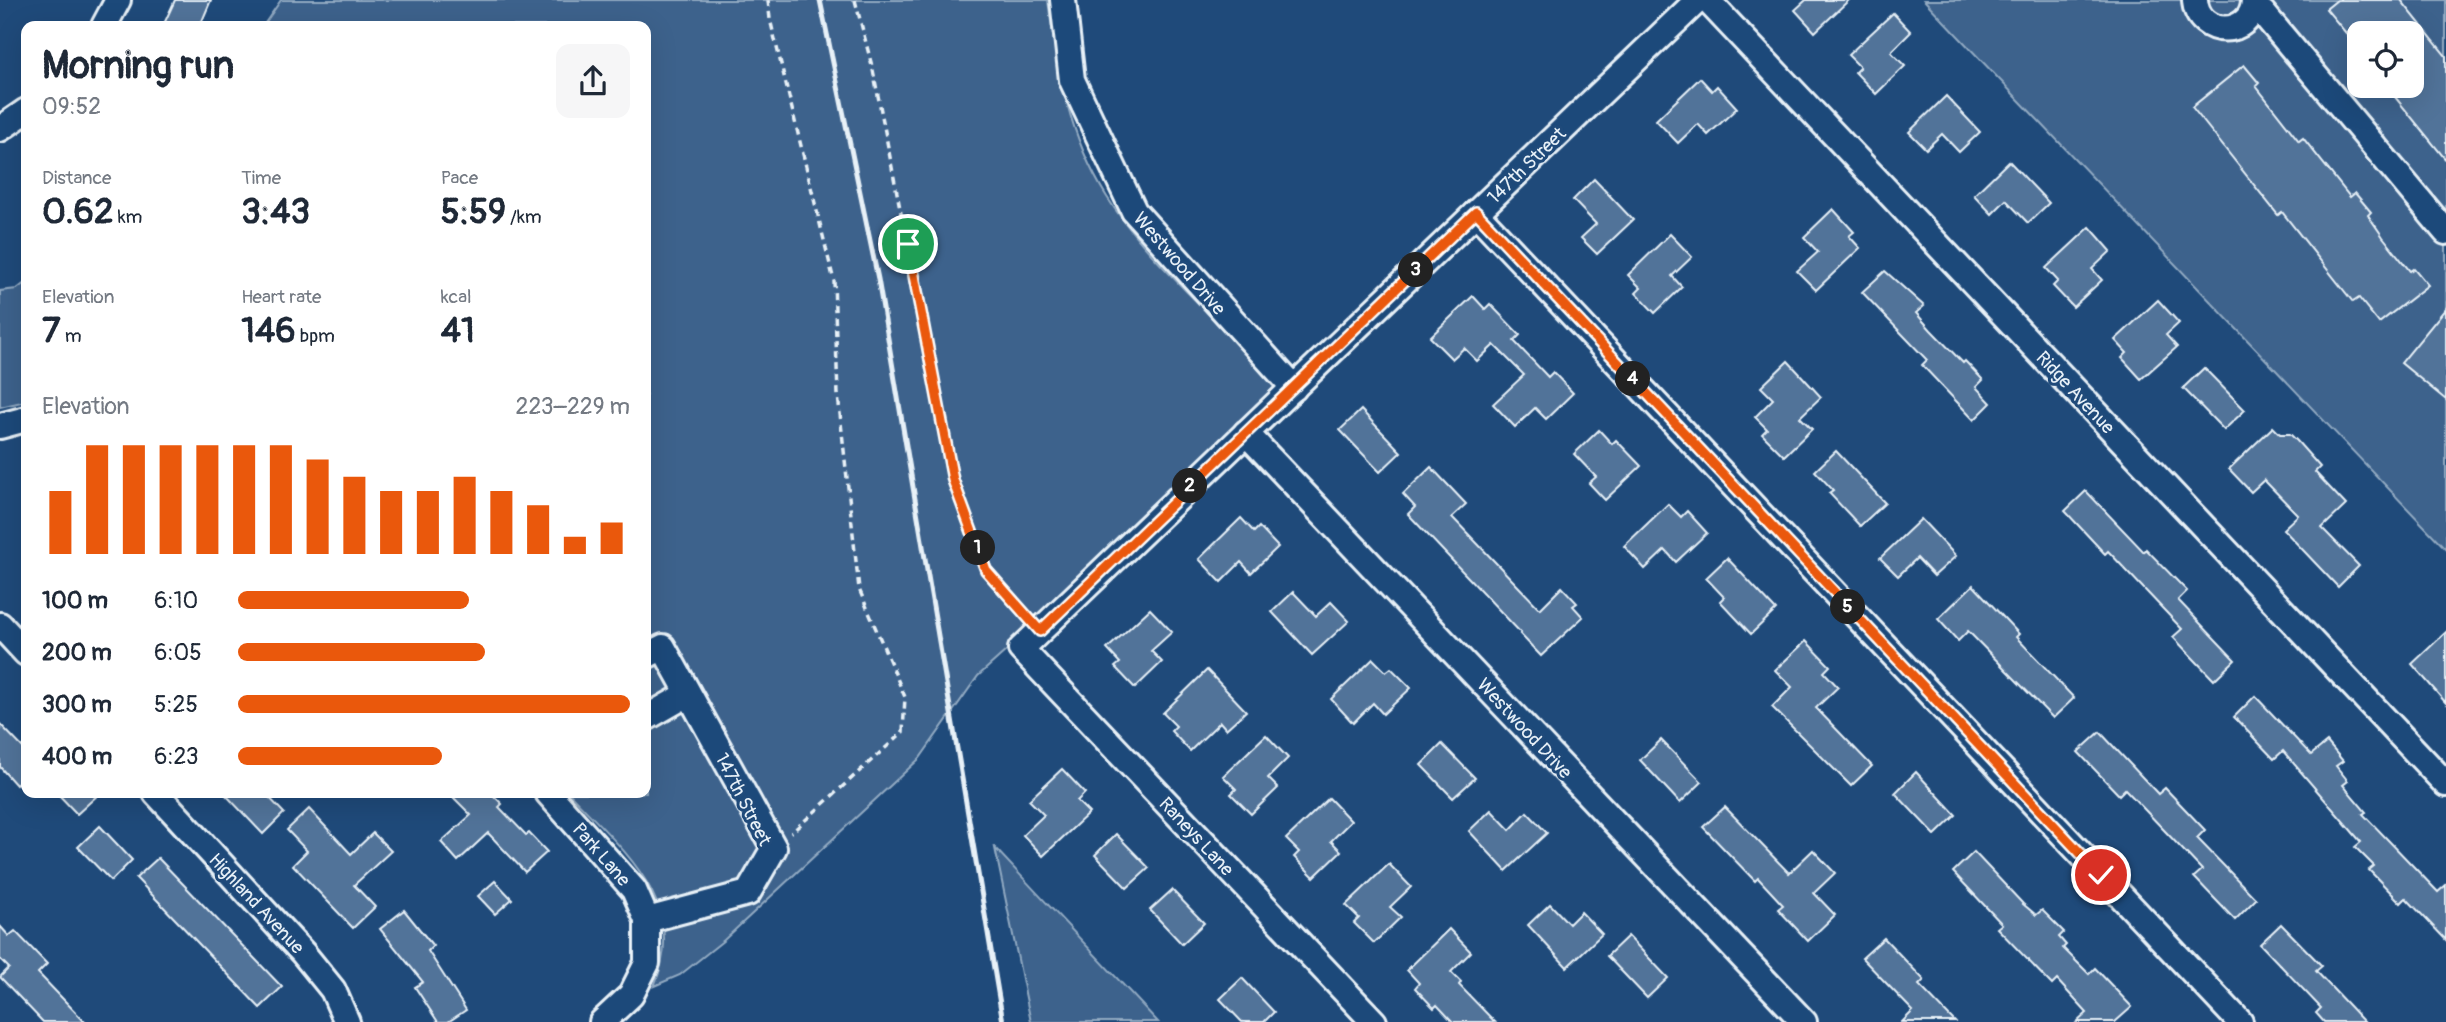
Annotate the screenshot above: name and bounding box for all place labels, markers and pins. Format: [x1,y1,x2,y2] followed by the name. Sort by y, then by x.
[878,214,938,274] pin
[1398,252,1434,288] pin: 3
[1616,362,1650,396] pin: 4
[1172,468,1208,504] pin: 2
[960,530,996,566] pin: 1
[1830,590,1866,624] pin: 5
[2071,845,2131,905] pin

